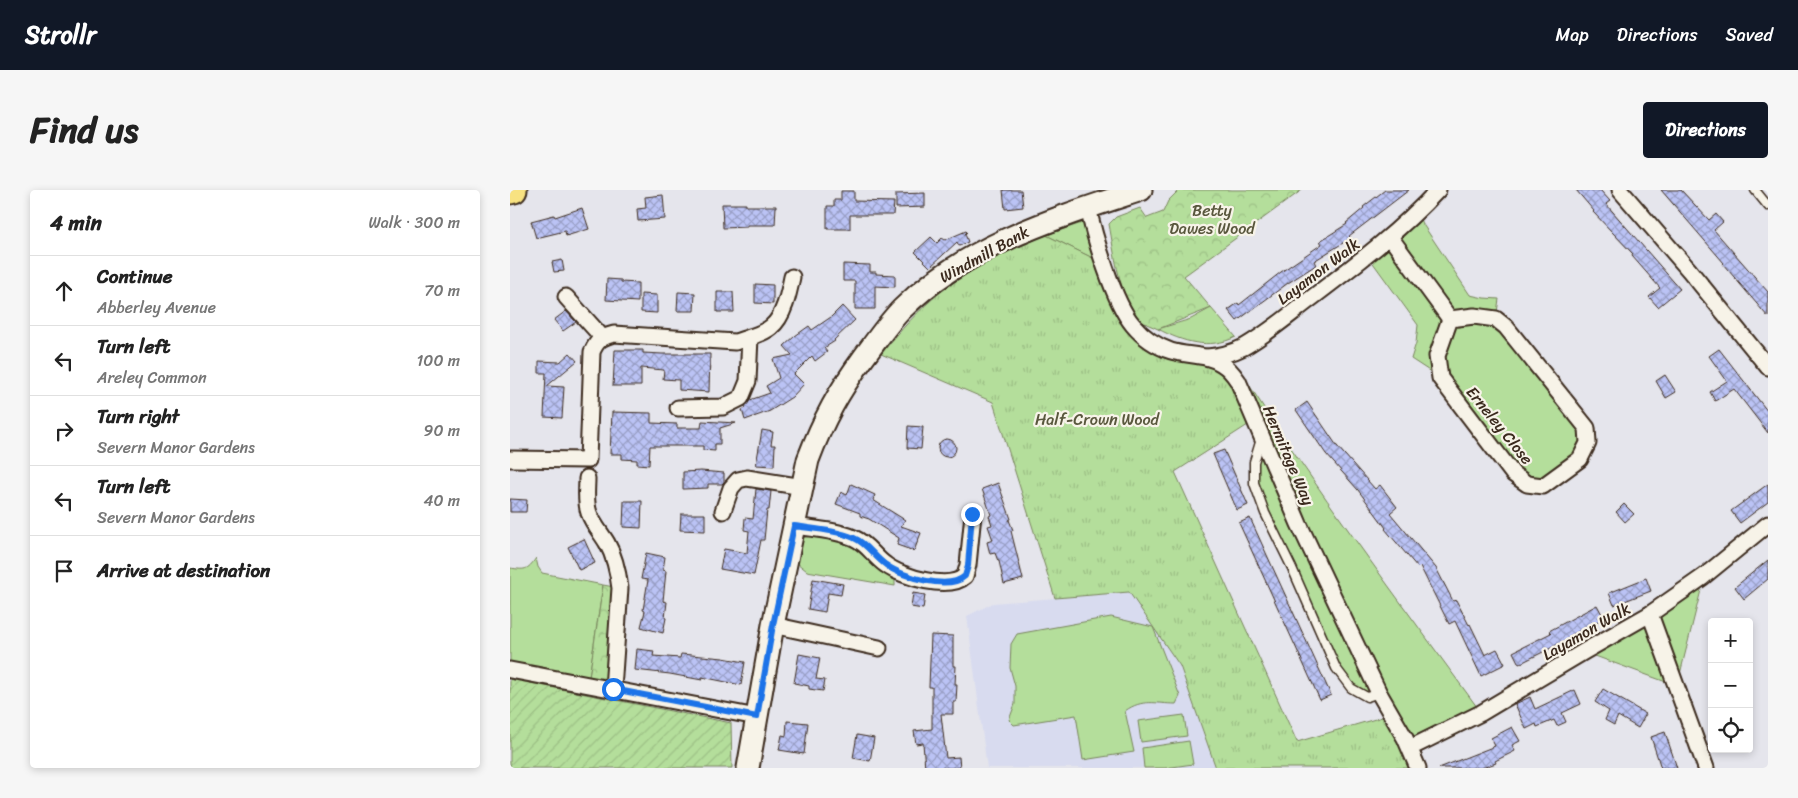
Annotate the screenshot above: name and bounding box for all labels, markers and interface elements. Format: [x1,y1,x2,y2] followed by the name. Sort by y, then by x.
[25,14,96,56] text: Strollr
[1556,19,1589,51] text: Map
[1617,19,1698,51] text: Directions
[1726,19,1773,51] text: Saved
[30,99,138,161] text: Find us
[1643,102,1768,158] button: Directions
[1169,196,1256,243] park label: Betty Dawes Wood
[50,204,102,242] text: 4 min
[369,208,460,237] text: Walk · 300 m
[934,217,1035,291] street label: Windmill Bank
[1270,230,1367,313] street label: Layamon Walk
[97,260,173,293] text: Continue
[424,276,460,305] text: 70 m
[50,277,78,305] icon: ahead
[97,293,216,322] text: Abberley Avenue
[97,330,170,363] text: Turn left
[416,346,460,375] text: 100 m
[50,347,78,375] icon: left
[97,363,207,392] text: Areley Common
[1459,379,1541,471] street label: Erneley Close
[97,400,179,433] text: Turn right
[1254,401,1323,510] street label: Hermitage Way
[1035,405,1161,434] park label: Half-Crown Wood
[424,416,460,445] text: 90 m
[50,417,78,445] icon: right
[97,433,255,462] text: Severn Manor Gardens
[97,470,170,503] text: Turn left
[423,486,460,515] text: 40 m
[50,487,78,515] icon: left
[97,503,255,532] text: Severn Manor Gardens
[961,503,984,526] route end
[97,554,270,587] text: Arrive at destination
[50,557,78,585] icon: arrive
[1536,594,1636,669] street label: Layamon Walk
[1708,618,1753,753] map controls
[1708,618,1753,663] button: +
[1708,663,1753,708] button: −
[602,678,625,701] route start
[1708,708,1753,753] button: locate

